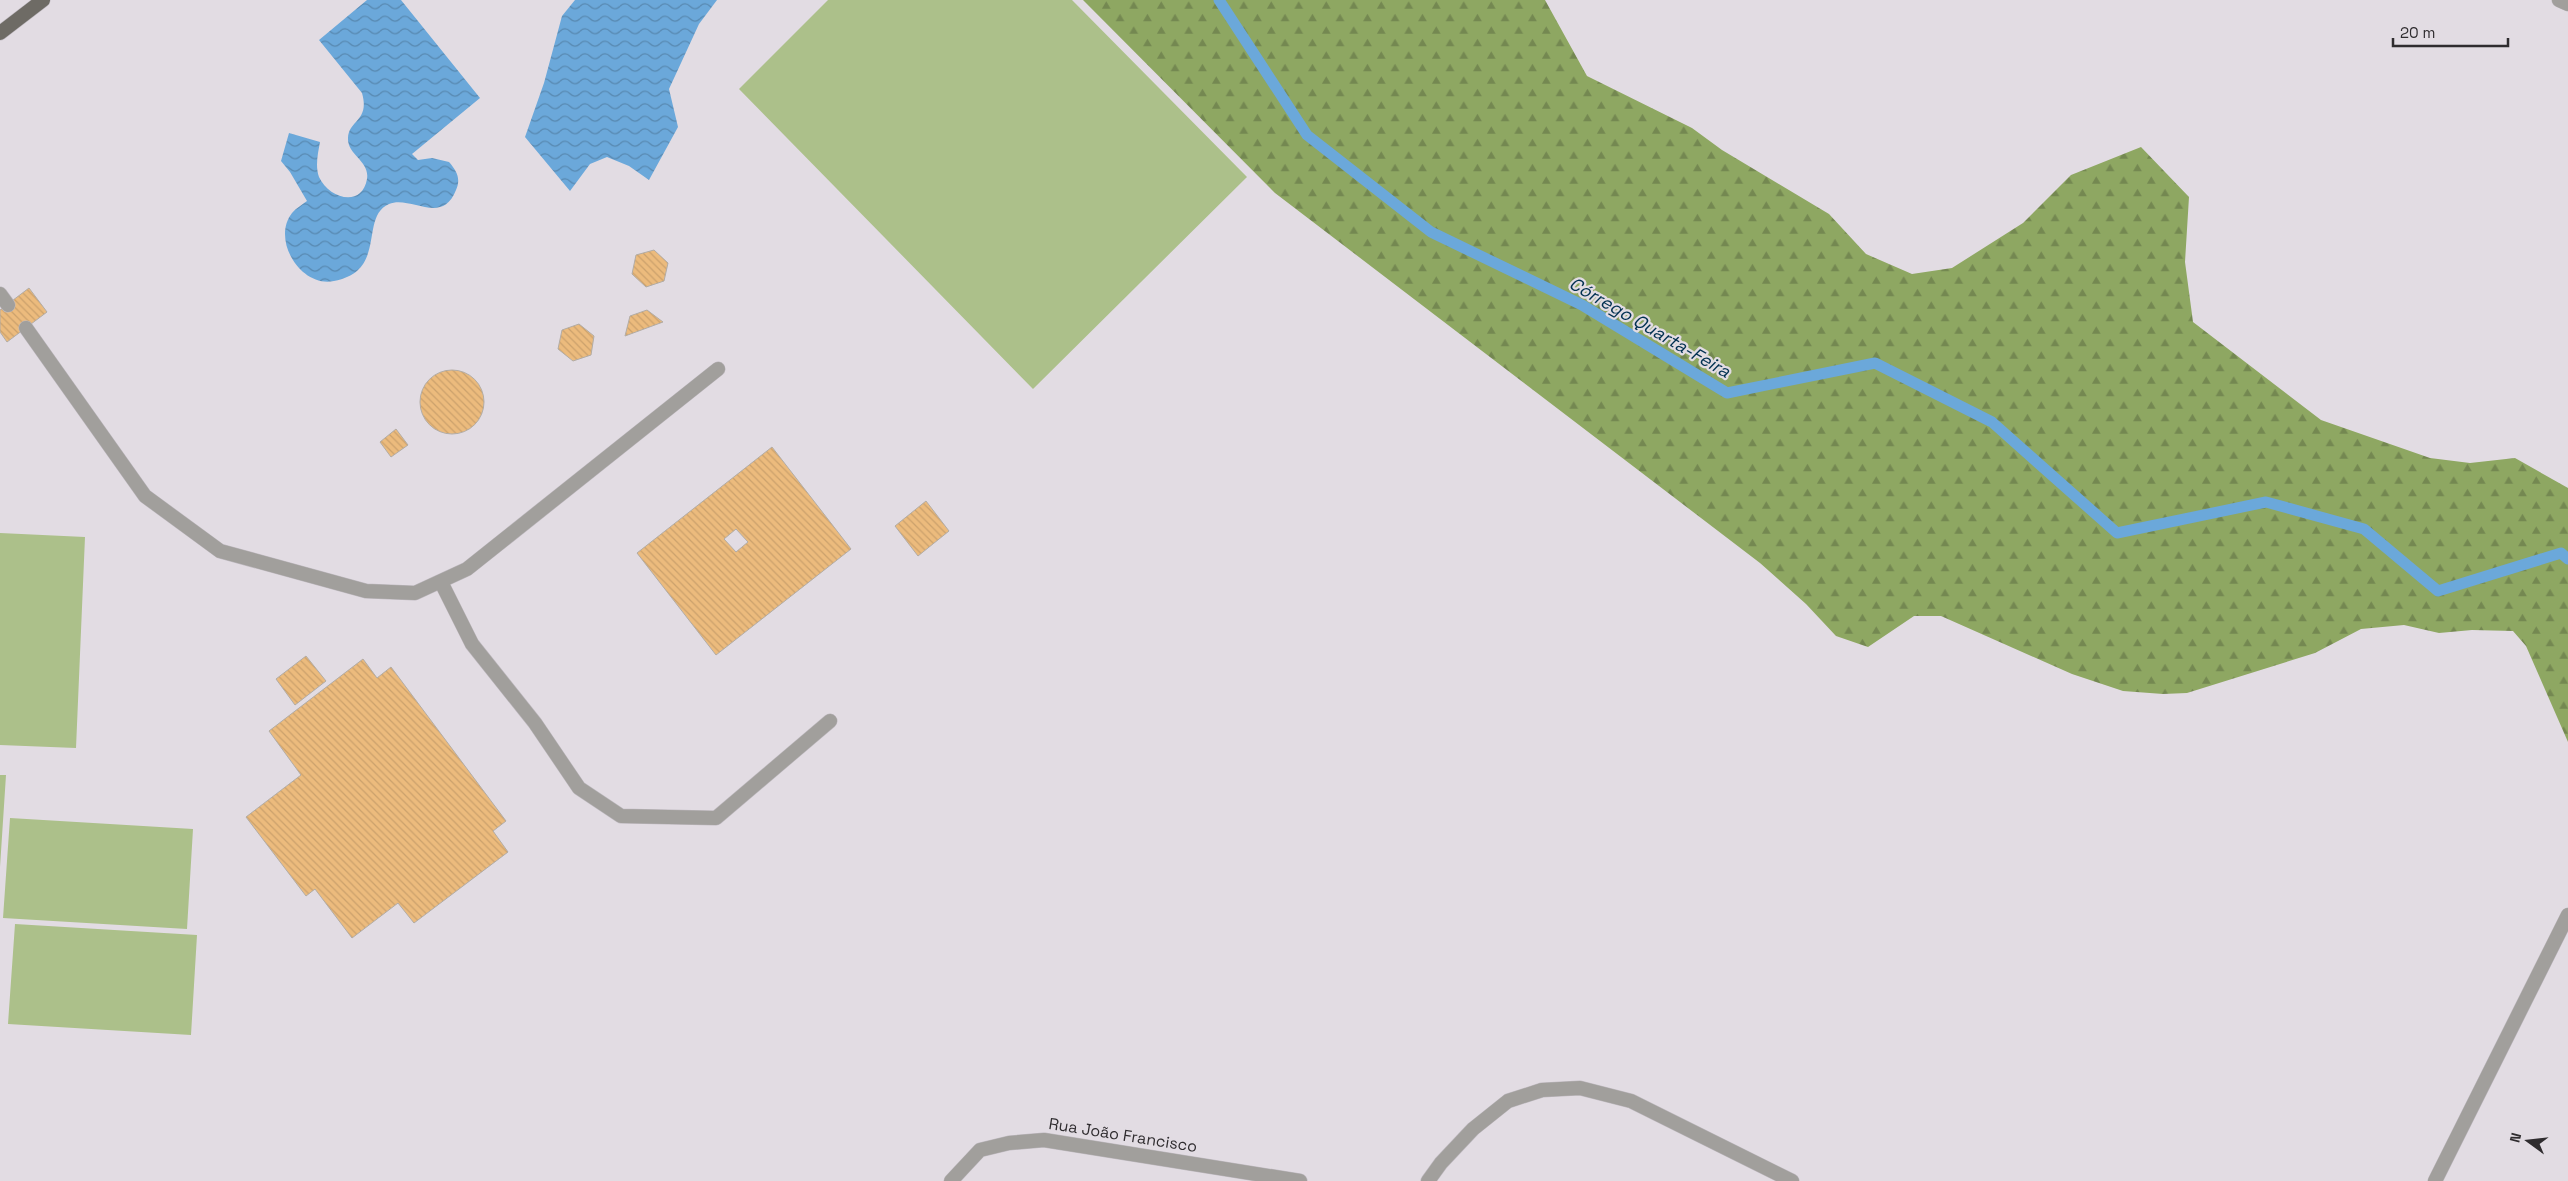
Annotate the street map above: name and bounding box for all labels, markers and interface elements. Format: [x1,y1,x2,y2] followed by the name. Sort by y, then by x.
[2393,15,2508,47] scale bar
[2400,23,2435,42] text: 20 m
[1565,271,1735,383] water label: Córrego Quarta-Feira
[1047,1113,1199,1157] street label: Rua João Francisco
[2503,1116,2553,1166] north arrow
[2506,1131,2525,1145] text: N

